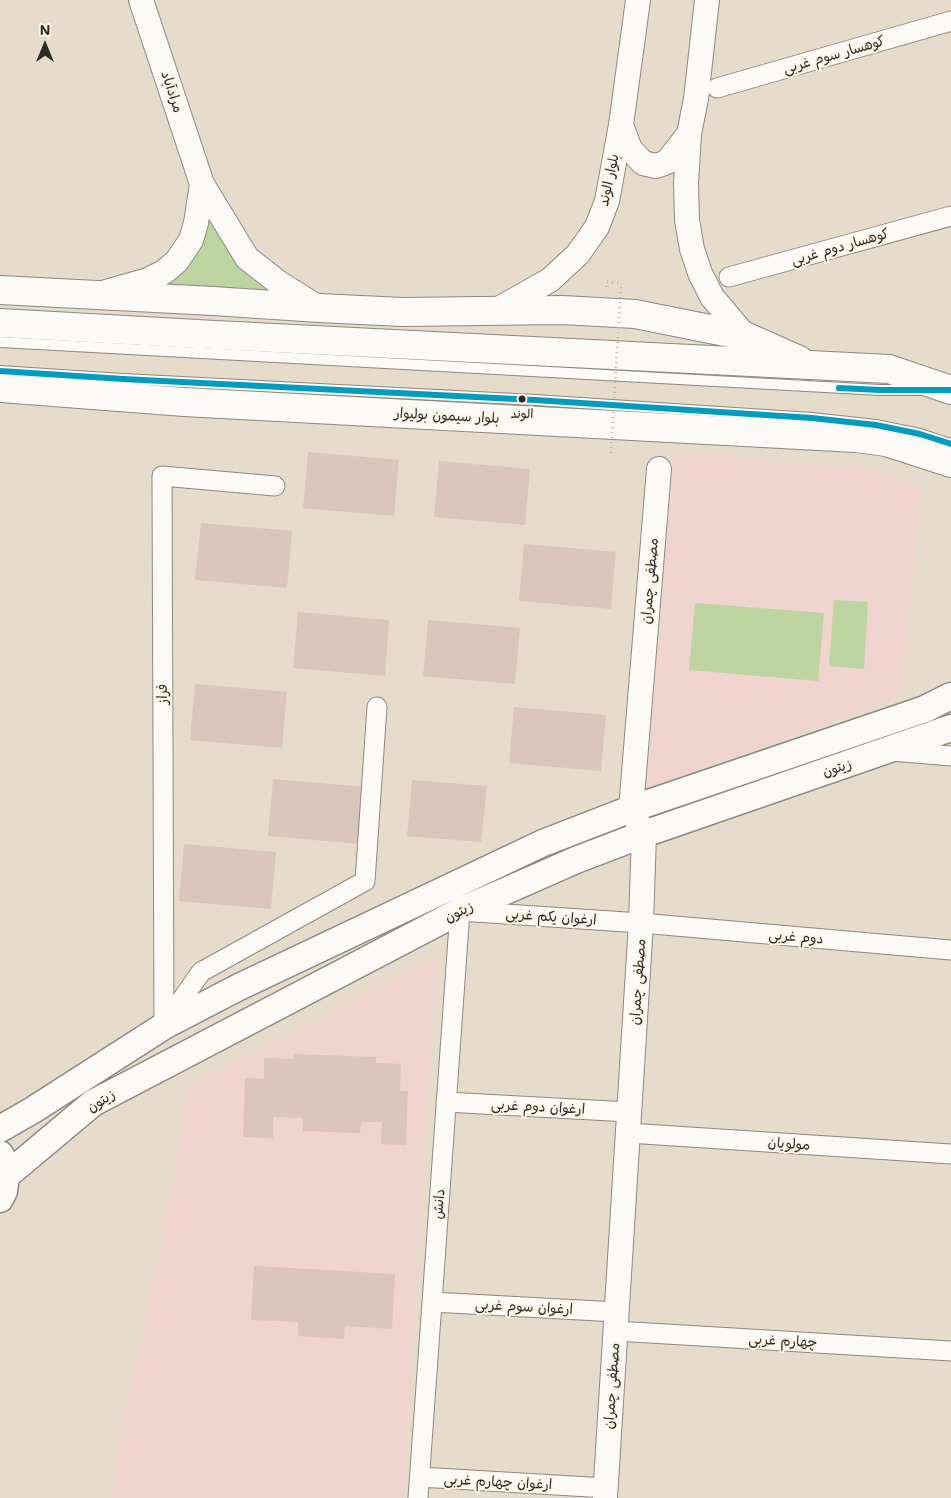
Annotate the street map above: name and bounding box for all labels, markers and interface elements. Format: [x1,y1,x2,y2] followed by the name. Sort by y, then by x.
[20,20,70,70] north arrow
[40,20,50,39] text: N
[781,32,887,78] street label: کوهسار سوم غربی
[157,69,187,115] street label: مرادآباد
[595,152,623,208] street label: بلوار الوند
[789,225,891,269] street label: کوهسار دوم غربی
[517,394,527,404] marker: الوند
[394,405,500,427] street label: بلوار سیمون بولیوار
[510,406,534,422] place label: الوند
[638,537,662,625] street label: مصطفی چمران
[155,684,171,704] street label: فراز
[820,755,854,781] street label: زیتون
[442,898,476,926] street label: زیتون
[505,905,597,929] street label: ارغوان یکم غربی
[768,926,824,948] street label: دوم غربی
[627,938,649,1026] street label: مصطفی چمران
[84,1086,118,1116] street label: زیتون
[490,1096,586,1118] street label: ارغوان دوم غربی
[767,1134,811,1154] street label: مولویان
[430,1188,448,1220] street label: دانش
[475,1296,573,1318] street label: ارغوان سوم غربی
[748,1331,818,1351] street label: چهارم غربی
[601,1342,623,1430] street label: مصطفی چمران
[443,1471,553,1493] street label: ارغوان چهارم غربی

